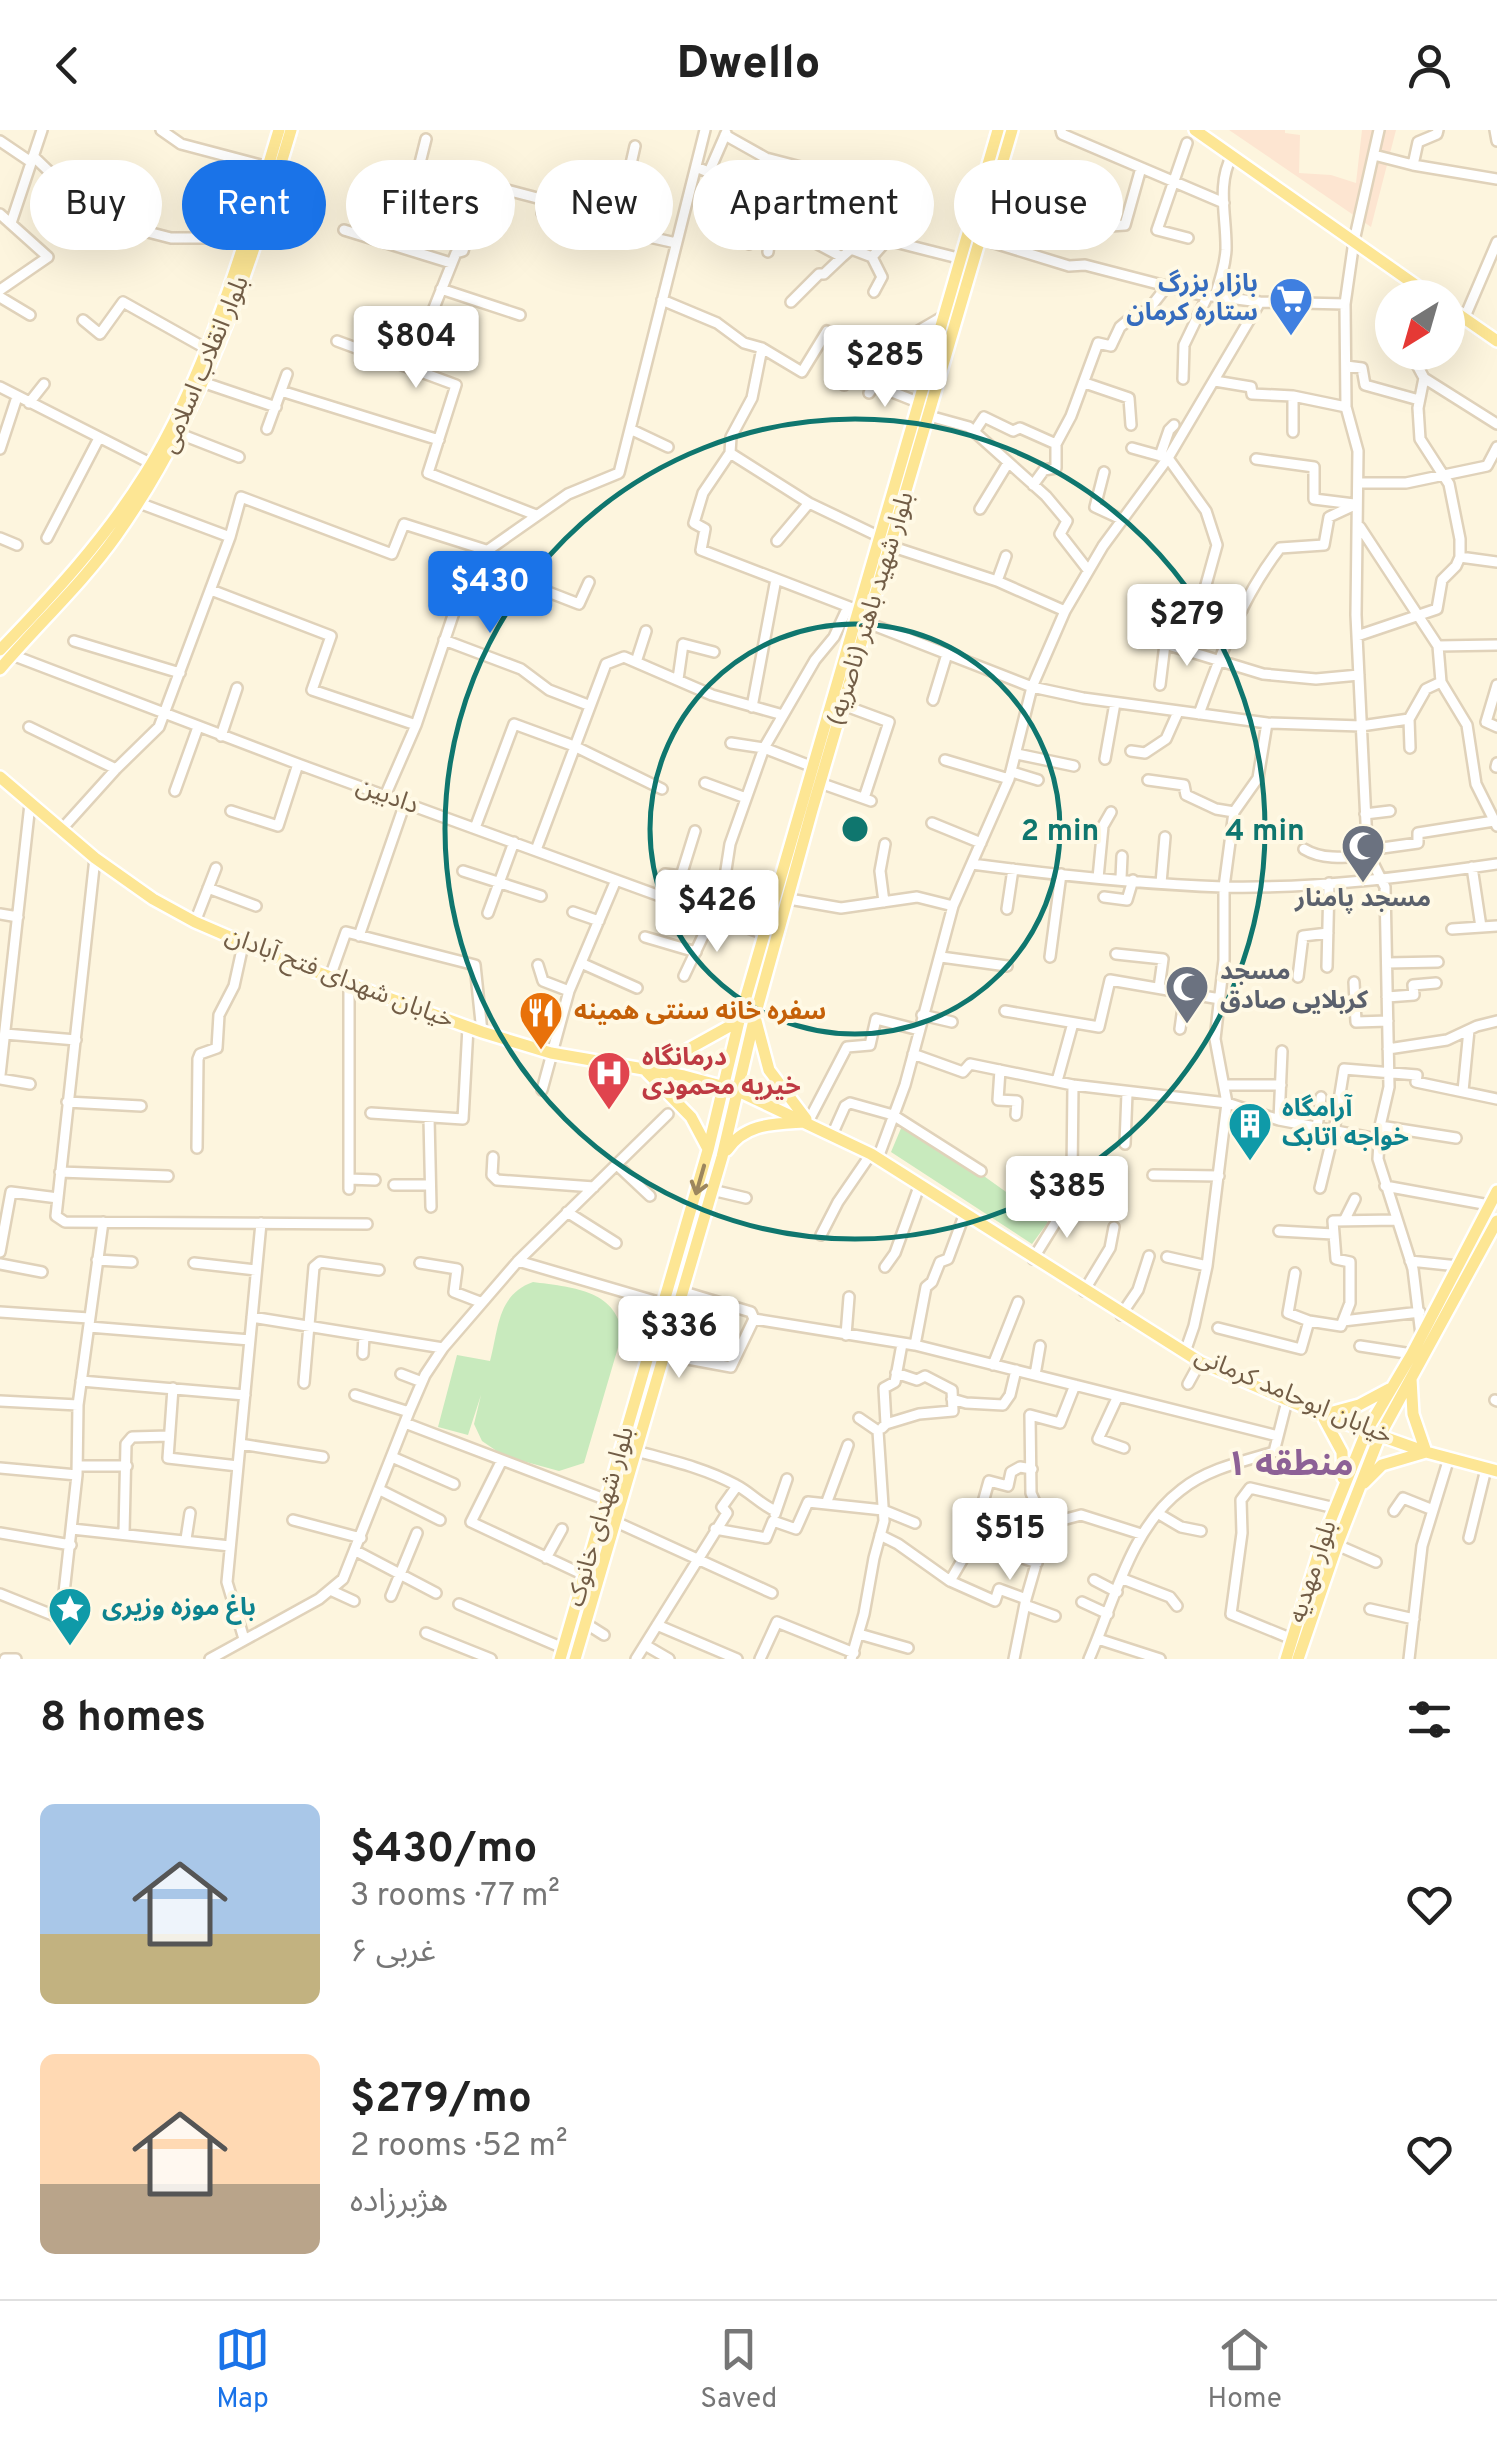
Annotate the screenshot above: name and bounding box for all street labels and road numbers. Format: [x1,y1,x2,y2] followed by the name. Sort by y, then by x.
[154,271,258,459] street label: بلوار انقلاب اسلامی
[821,488,923,730] street label: بلوار شهید باهنر (ناصریه)
[351,771,423,823] street label: دادبین
[220,921,458,1037] street label: خیابان شهدای فتح آبادان
[1189,1341,1397,1453] street label: خیابان ابوحامد کرمانی
[561,1423,643,1611] street label: بلوار شهدای خانوک
[1282,1517,1346,1627] street label: بلوار مهدیه

